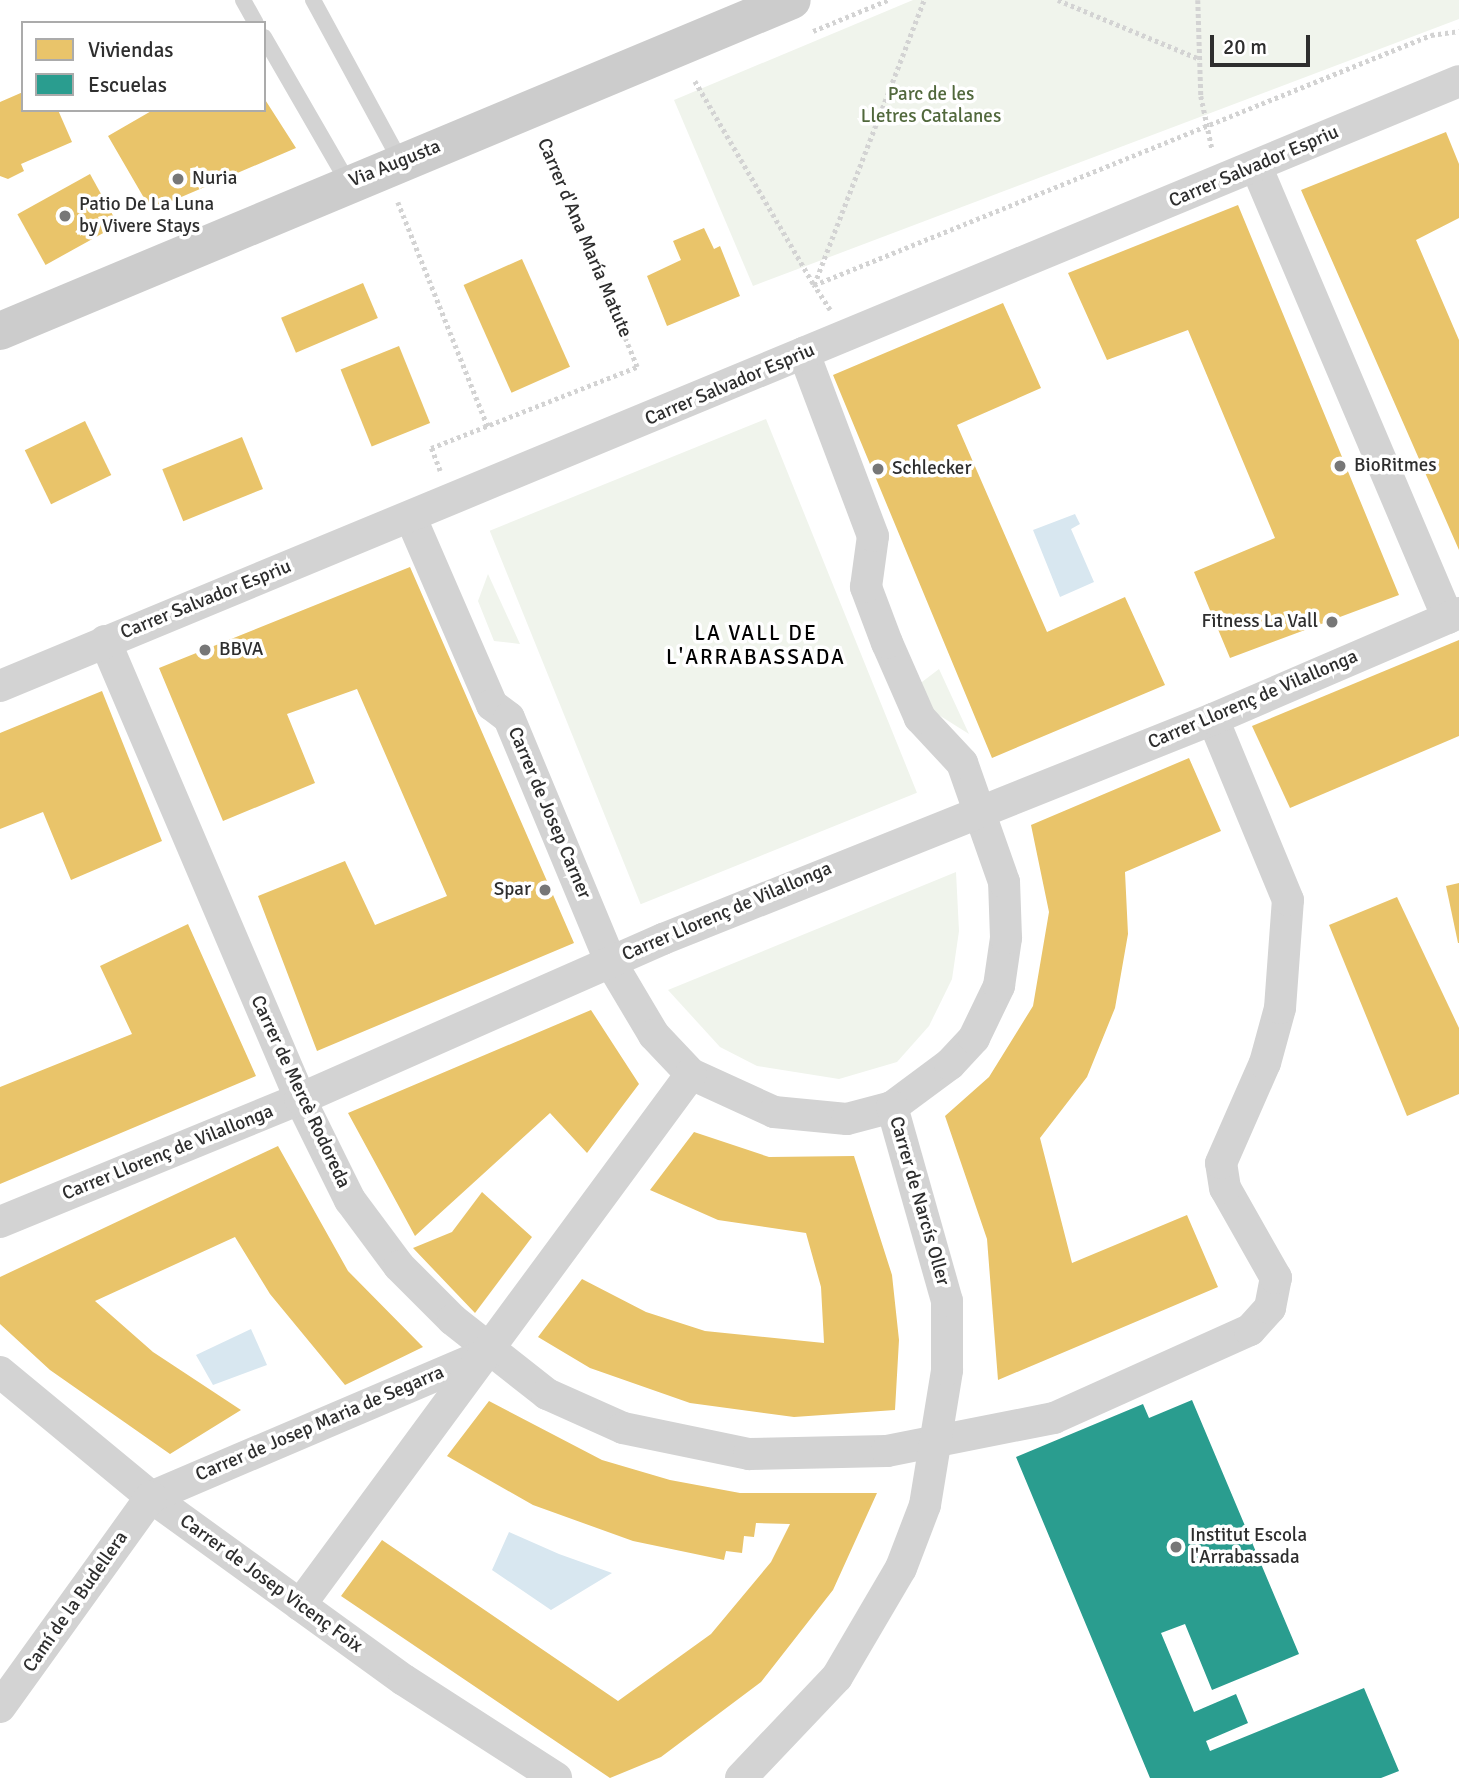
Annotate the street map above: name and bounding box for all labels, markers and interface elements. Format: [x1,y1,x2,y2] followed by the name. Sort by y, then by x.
[21,21,266,112] legend
[1214,21,1314,65] scale bar
[1223,34,1267,60] text: 20 m
[88,37,173,63] text: Viviendas
[88,72,167,98] text: Escuelas
[861,84,1001,128] park label: Parc de les Lletres Catalanes
[1166,121,1342,213] street label: Carrer Salvador Espriu
[346,135,444,193] street label: Via Augusta
[532,135,636,341] street label: Carrer d'Ana María Matute
[192,168,237,190] place label: Nuria
[170,171,186,187] marker: Nuria
[79,194,214,238] place label: Patio De La Luna by Vivere Stays
[57,208,73,224] marker: Patio De La Luna by Vivere Stays
[642,339,818,431] street label: Carrer Salvador Espriu
[1354,455,1437,477] place label: BioRitmes
[892,458,971,480] place label: Schlecker
[1332,458,1348,474] marker: BioRitmes
[870,461,886,477] marker: Schlecker
[117,555,295,645] street label: Carrer Salvador Espriu
[1201,611,1318,633] place label: Fitness La Vall
[1324,614,1340,630] marker: Fitness La Vall
[668,620,844,670] district label: LA VALL DE L'ARRABASSADA
[219,639,263,661] place label: BBVA
[197,642,213,658] marker: BBVA
[1145,645,1361,755] street label: Carrer Llorenç de Vilallonga
[502,724,596,902] street label: Carrer de Josep Carner
[619,857,835,967] street label: Carrer Llorenç de Vilallonga
[494,879,531,901] place label: Spar
[537,882,553,898] marker: Spar
[245,992,355,1192] street label: Carrer de Mercè Rodoreda
[59,1100,277,1206] street label: Carrer Llorenç de Vilallonga
[884,1114,954,1288] street label: Carrer de Narcís Oller
[192,1361,448,1487] street label: Carrer de Josep Maria de Segarra
[175,1510,367,1658] street label: Carrer de Josep Vicenç Foix
[1190,1525,1307,1569] place label: Institut Escola l'Arrabassada
[19,1527,133,1677] street label: Camí de la Budellera
[1168,1539,1184,1555] marker: Institut Escola l'Arrabassada

